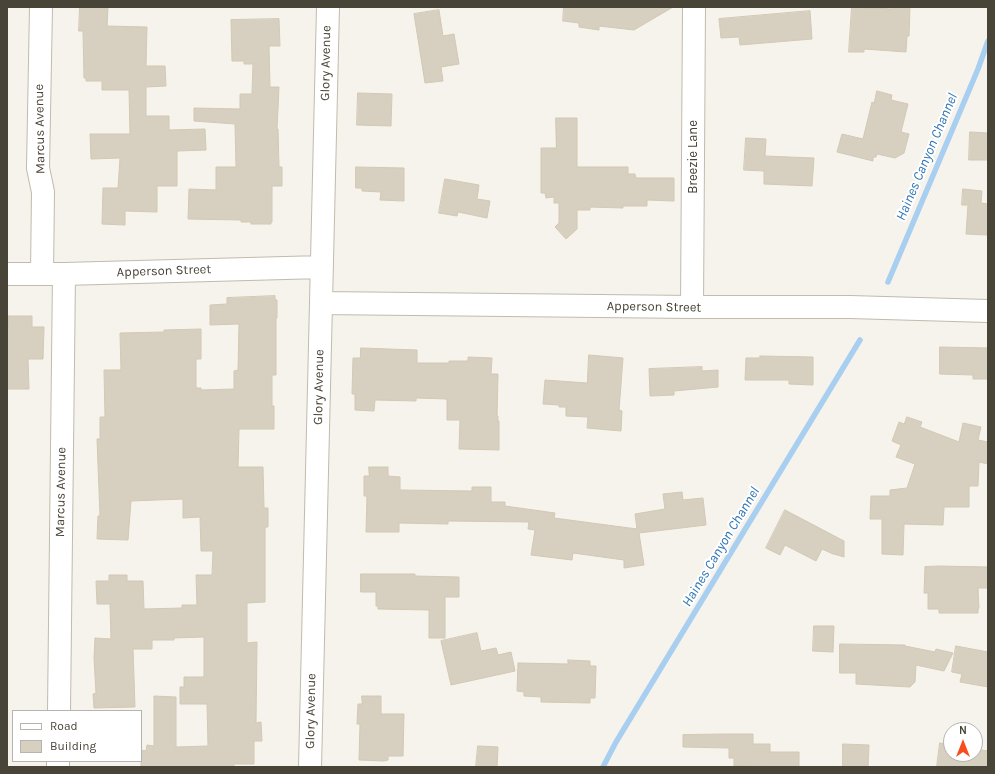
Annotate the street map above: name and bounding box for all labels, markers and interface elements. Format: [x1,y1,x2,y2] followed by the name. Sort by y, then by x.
[318,25,334,101] street label: Glory Avenue
[31,84,49,174] street label: Marcus Avenue
[893,91,961,223] water label: Haines Canyon Channel
[685,120,701,194] street label: Breezie Lane
[116,262,212,280] street label: Apperson Street
[607,298,701,316] street label: Apperson Street
[311,349,327,425] street label: Glory Avenue
[52,447,70,537] street label: Marcus Avenue
[679,484,763,610] water label: Haines Canyon Channel
[303,673,319,749] street label: Glory Avenue
[12,710,142,762] legend
[50,719,78,733] text: Road
[943,722,983,762] north arrow
[959,724,967,737] text: N
[50,739,96,753] text: Building

